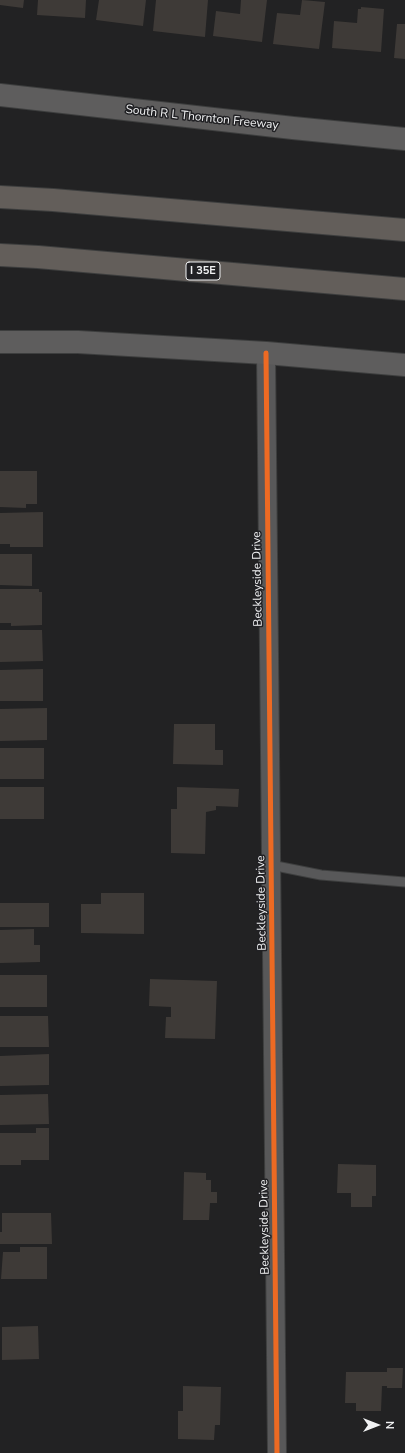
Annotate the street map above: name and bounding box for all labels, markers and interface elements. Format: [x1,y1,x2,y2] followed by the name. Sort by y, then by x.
[125,103,279,133] street label: South R L Thornton Freeway
[186,262,220,280] road number: I 35E
[250,531,266,627] street label: Beckleyside Drive
[254,855,270,951] street label: Beckleyside Drive
[257,1179,273,1275] street label: Beckleyside Drive
[357,1405,397,1445] north arrow
[382,1421,397,1429] text: N

